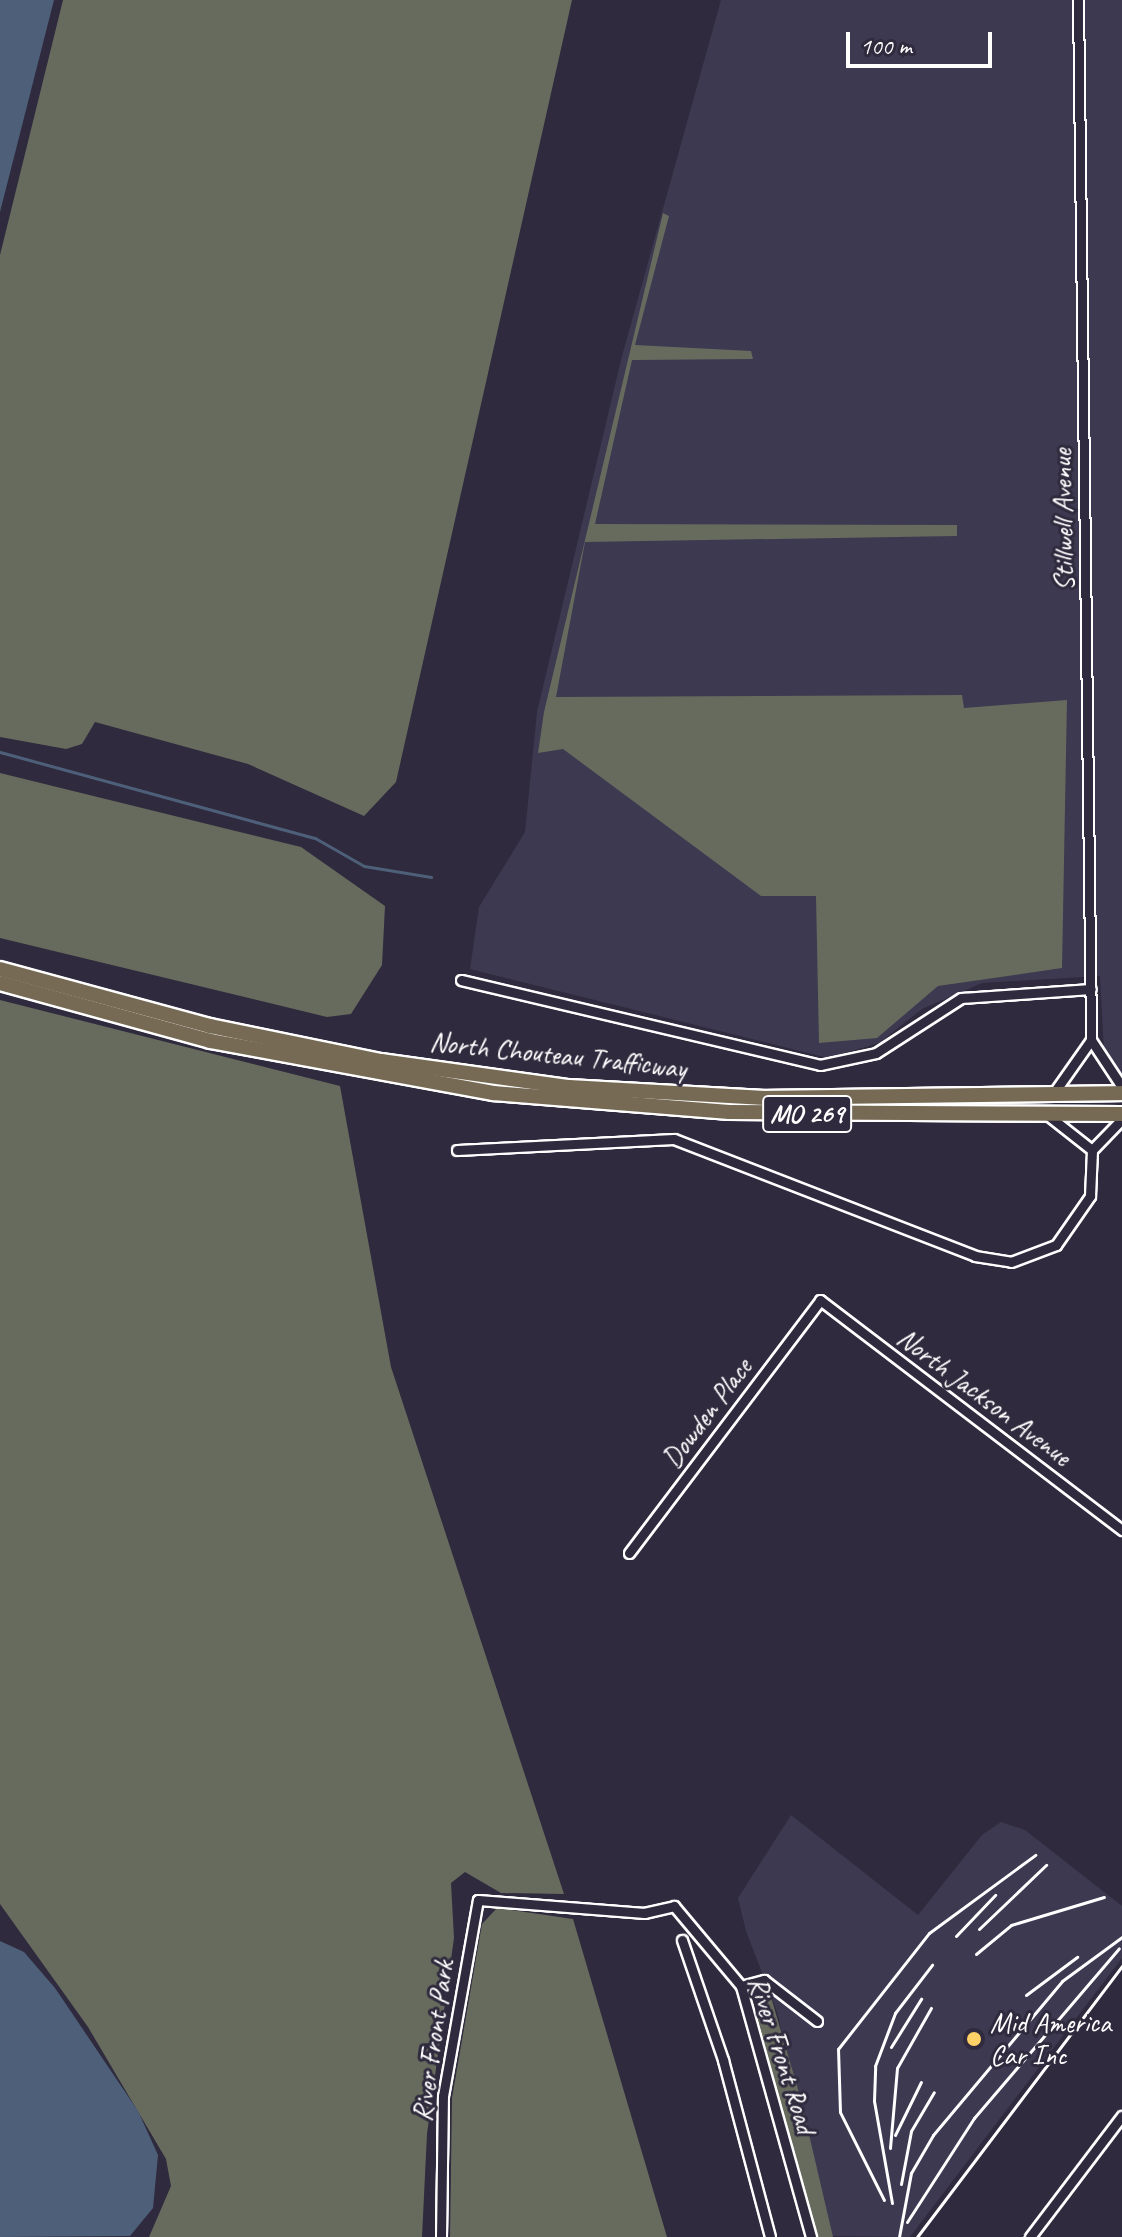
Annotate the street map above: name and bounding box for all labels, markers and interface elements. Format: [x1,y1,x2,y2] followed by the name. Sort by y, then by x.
[850,16,996,66] scale bar
[860,31,912,61] text: 100 m
[1045,448,1081,592] street label: Stillwell Avenue
[429,1025,687,1085] street label: North Chouteau Trafficway
[761,1092,853,1136] road number: MO 269
[890,1321,1078,1473] street label: North Jackson Avenue
[655,1351,759,1475] street label: Dowden Place
[405,1959,461,2123] street label: River Front Park
[741,1972,823,2138] street label: River Front Road
[990,2006,1110,2072] place label: Mid America Car Inc
[965,2030,983,2048] marker: Mid America Car Inc

